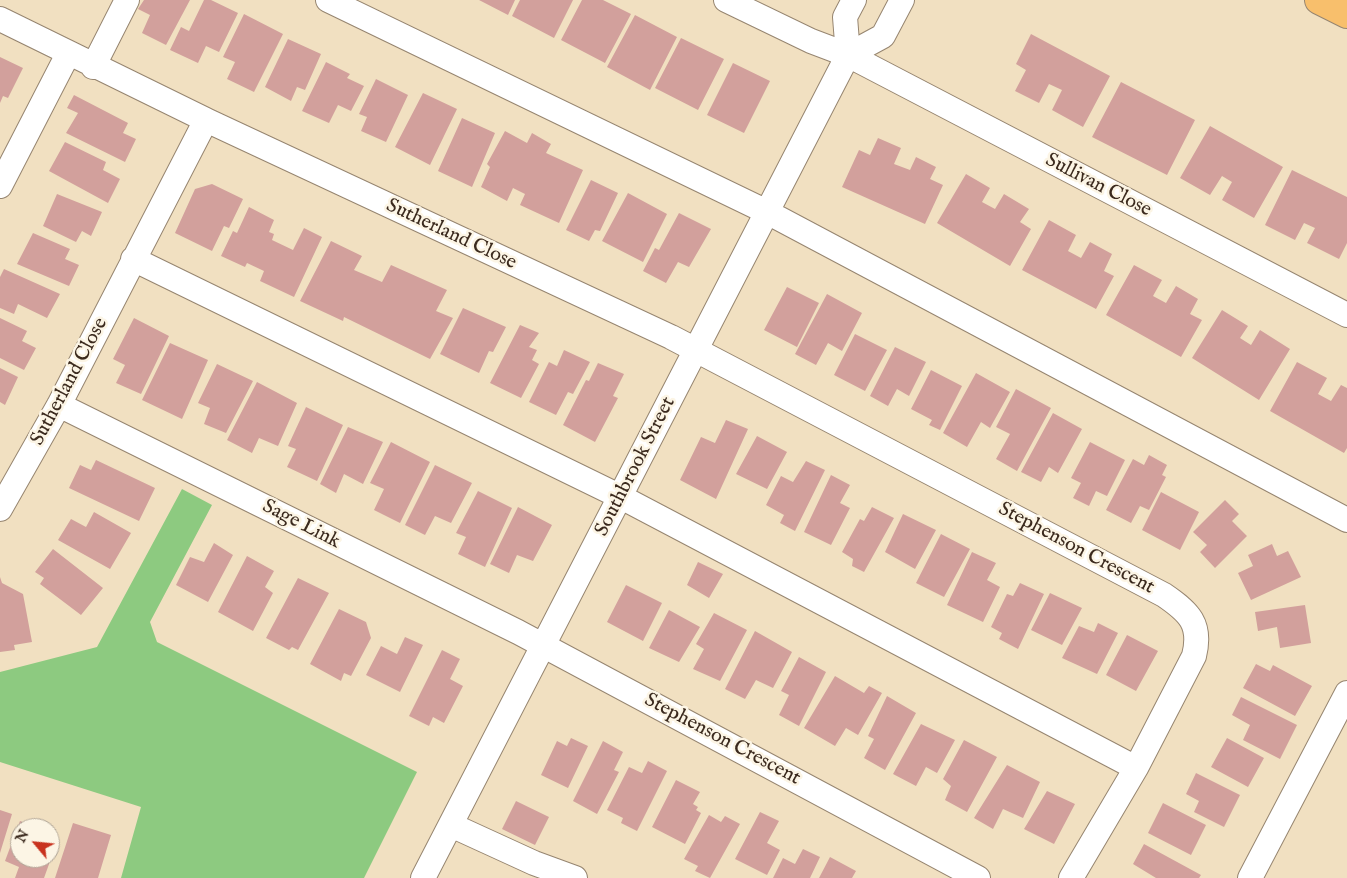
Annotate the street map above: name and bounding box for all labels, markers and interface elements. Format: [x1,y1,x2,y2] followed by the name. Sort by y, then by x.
[1041,149,1155,223] street label: Sullivan Close
[382,194,520,276] street label: Sutherland Close
[26,314,114,450] street label: Sutherland Close
[591,393,681,541] street label: Southbrook Street
[258,495,344,555] street label: Sage Link
[994,498,1158,600] street label: Stephenson Crescent
[640,689,804,791] street label: Stephenson Crescent
[10,818,60,868] north arrow
[12,827,33,846] text: N

